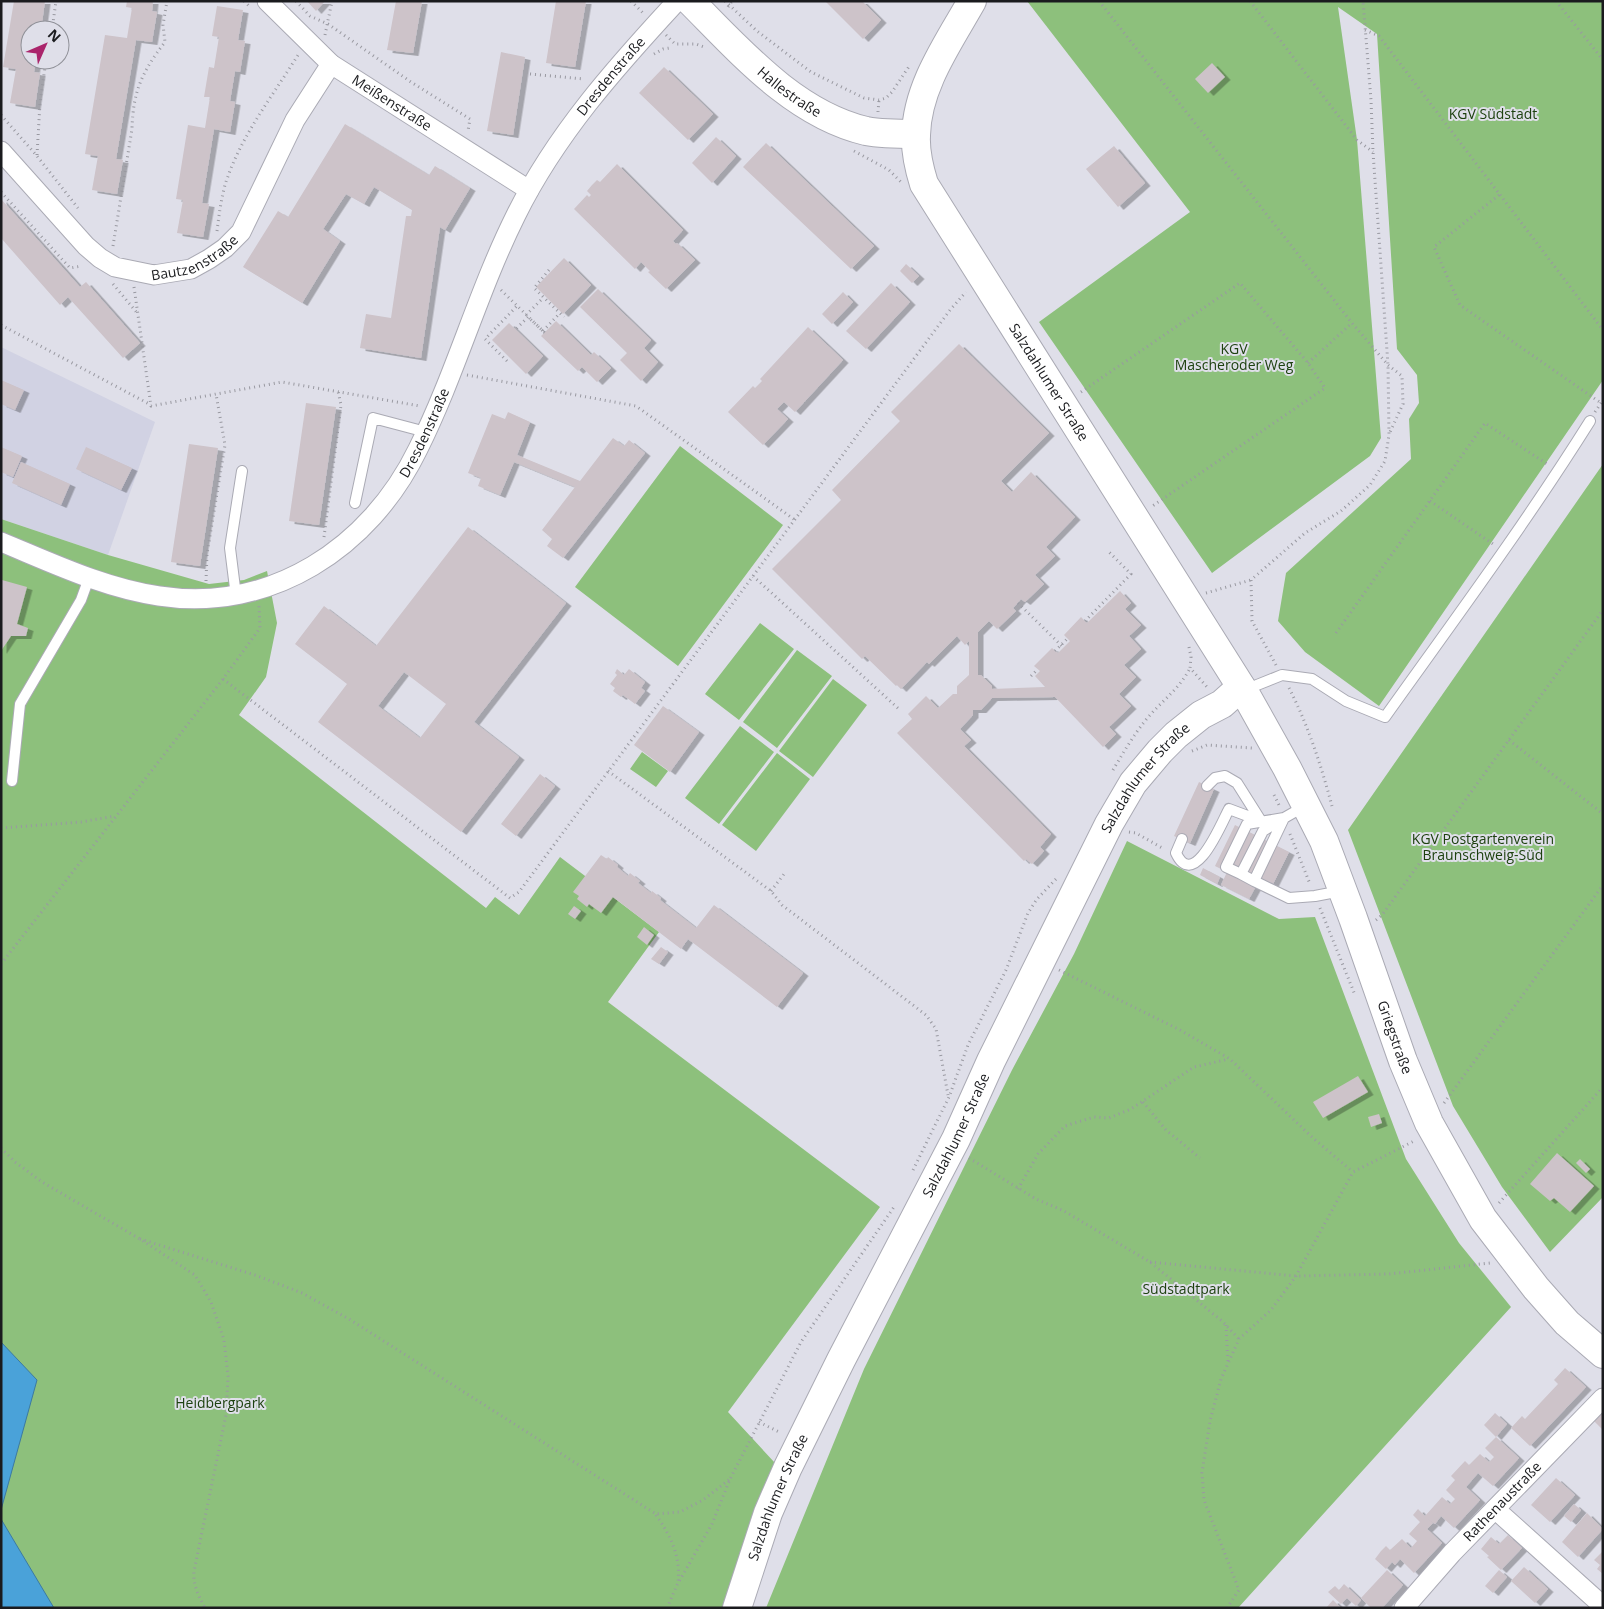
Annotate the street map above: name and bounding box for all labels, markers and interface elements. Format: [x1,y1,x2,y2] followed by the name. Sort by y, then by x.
[20,20,70,70] north arrow
[44,25,65,46] text: N
[572,32,649,119] street label: Dresdenstraße
[754,62,825,121] street label: Hallestraße
[349,70,436,135] street label: Meißenstraße
[1449,104,1537,123] park label: KGV Südstadt
[150,230,242,284] street label: Bautzenstraße
[1005,319,1094,444] street label: Salzdahlumer Straße
[1175,339,1294,374] park label: KGV Mascheroder Weg
[394,385,453,481] street label: Dresdenstraße
[1096,718,1193,836] street label: Salzdahlumer Straße
[1412,829,1554,864] park label: KGV Postgartenverein Braunschweig-Süd
[1374,998,1417,1077] street label: Griegstraße
[917,1070,993,1200] street label: Salzdahlumer Straße
[1142,1279,1230,1298] park label: Südstadtpark
[175,1393,265,1412] park label: Heidbergpark
[743,1430,812,1563] street label: Salzdahlumer Straße
[1459,1457,1545,1545] street label: Rathenaustraße

